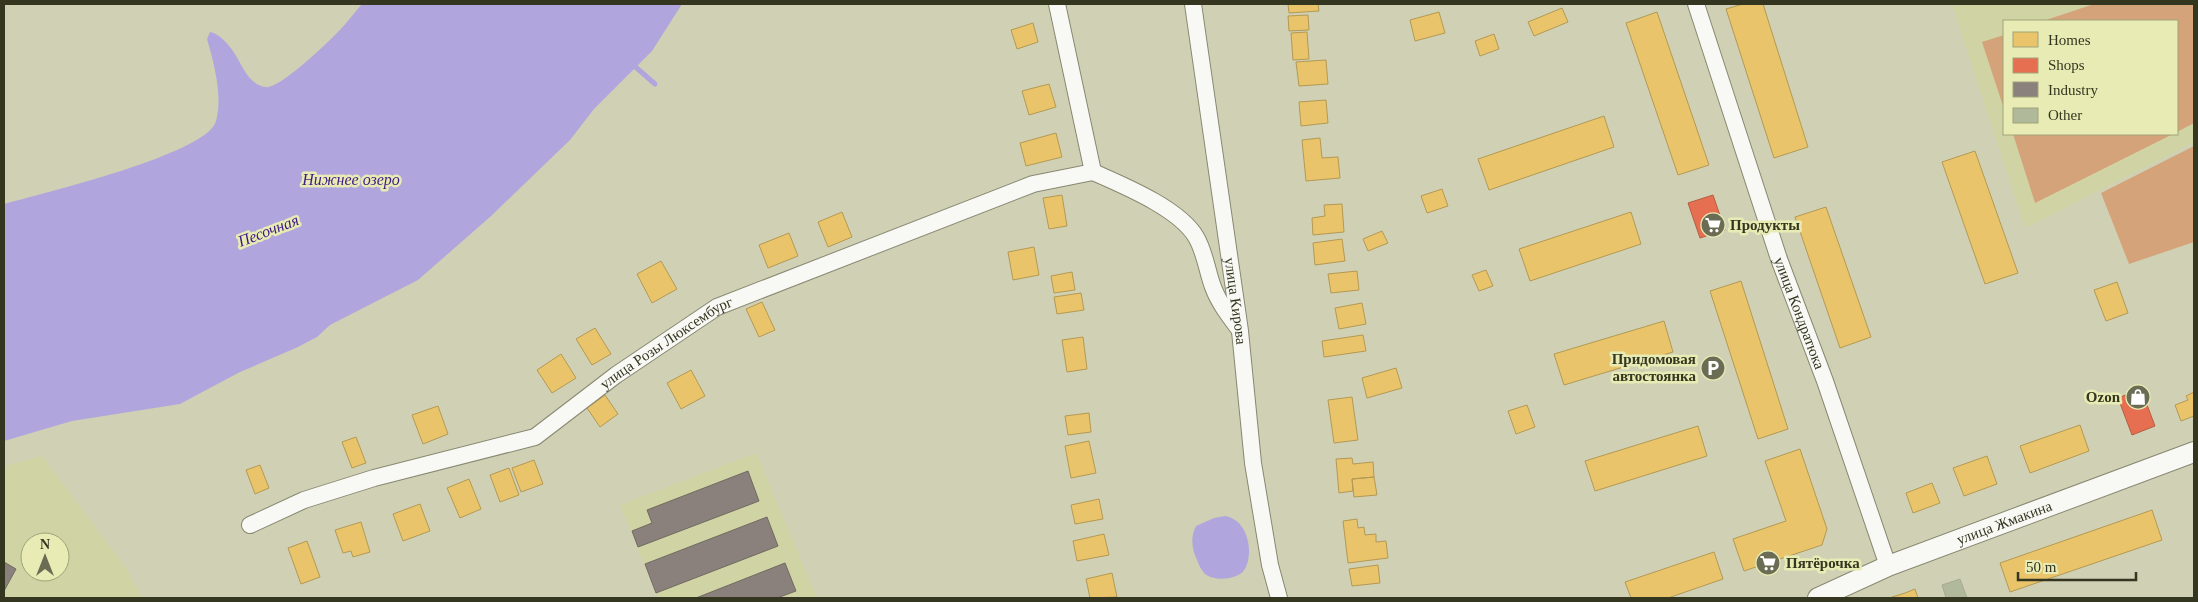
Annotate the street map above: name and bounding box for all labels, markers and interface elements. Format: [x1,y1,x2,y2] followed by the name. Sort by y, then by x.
[2003,20,2178,135] legend
[2048,32,2091,48] text: Homes
[2048,57,2085,73] text: Shops
[2048,82,2098,98] text: Industry
[2048,107,2082,123] text: Other
[301,171,400,189] water label: Нижнее озеро
[234,211,301,250] water label: Песочная
[1700,212,1726,238] supermarket icon: Продукты
[1730,217,1800,233] place label: Продукты
[1771,255,1828,372] street label: улица Кондратюка
[1222,257,1249,345] street label: улица Кирова
[597,294,735,392] street label: улица Розы Люксембург
[1612,351,1696,384] place label: Придомовая автостоянка
[1700,355,1726,381] parking icon: Придомовая автостоянка
[2125,384,2151,410] shop icon: Ozon
[2086,389,2121,405] place label: Ozon
[1954,498,2054,548] street label: улица Жмакина
[20,532,70,582] north arrow
[40,537,50,552] text: N
[1755,550,1781,576] supermarket icon: Пятёрочка
[2018,550,2136,582] scale bar
[1786,555,1860,571] place label: Пятёрочка
[2026,559,2057,575] text: 50 m

